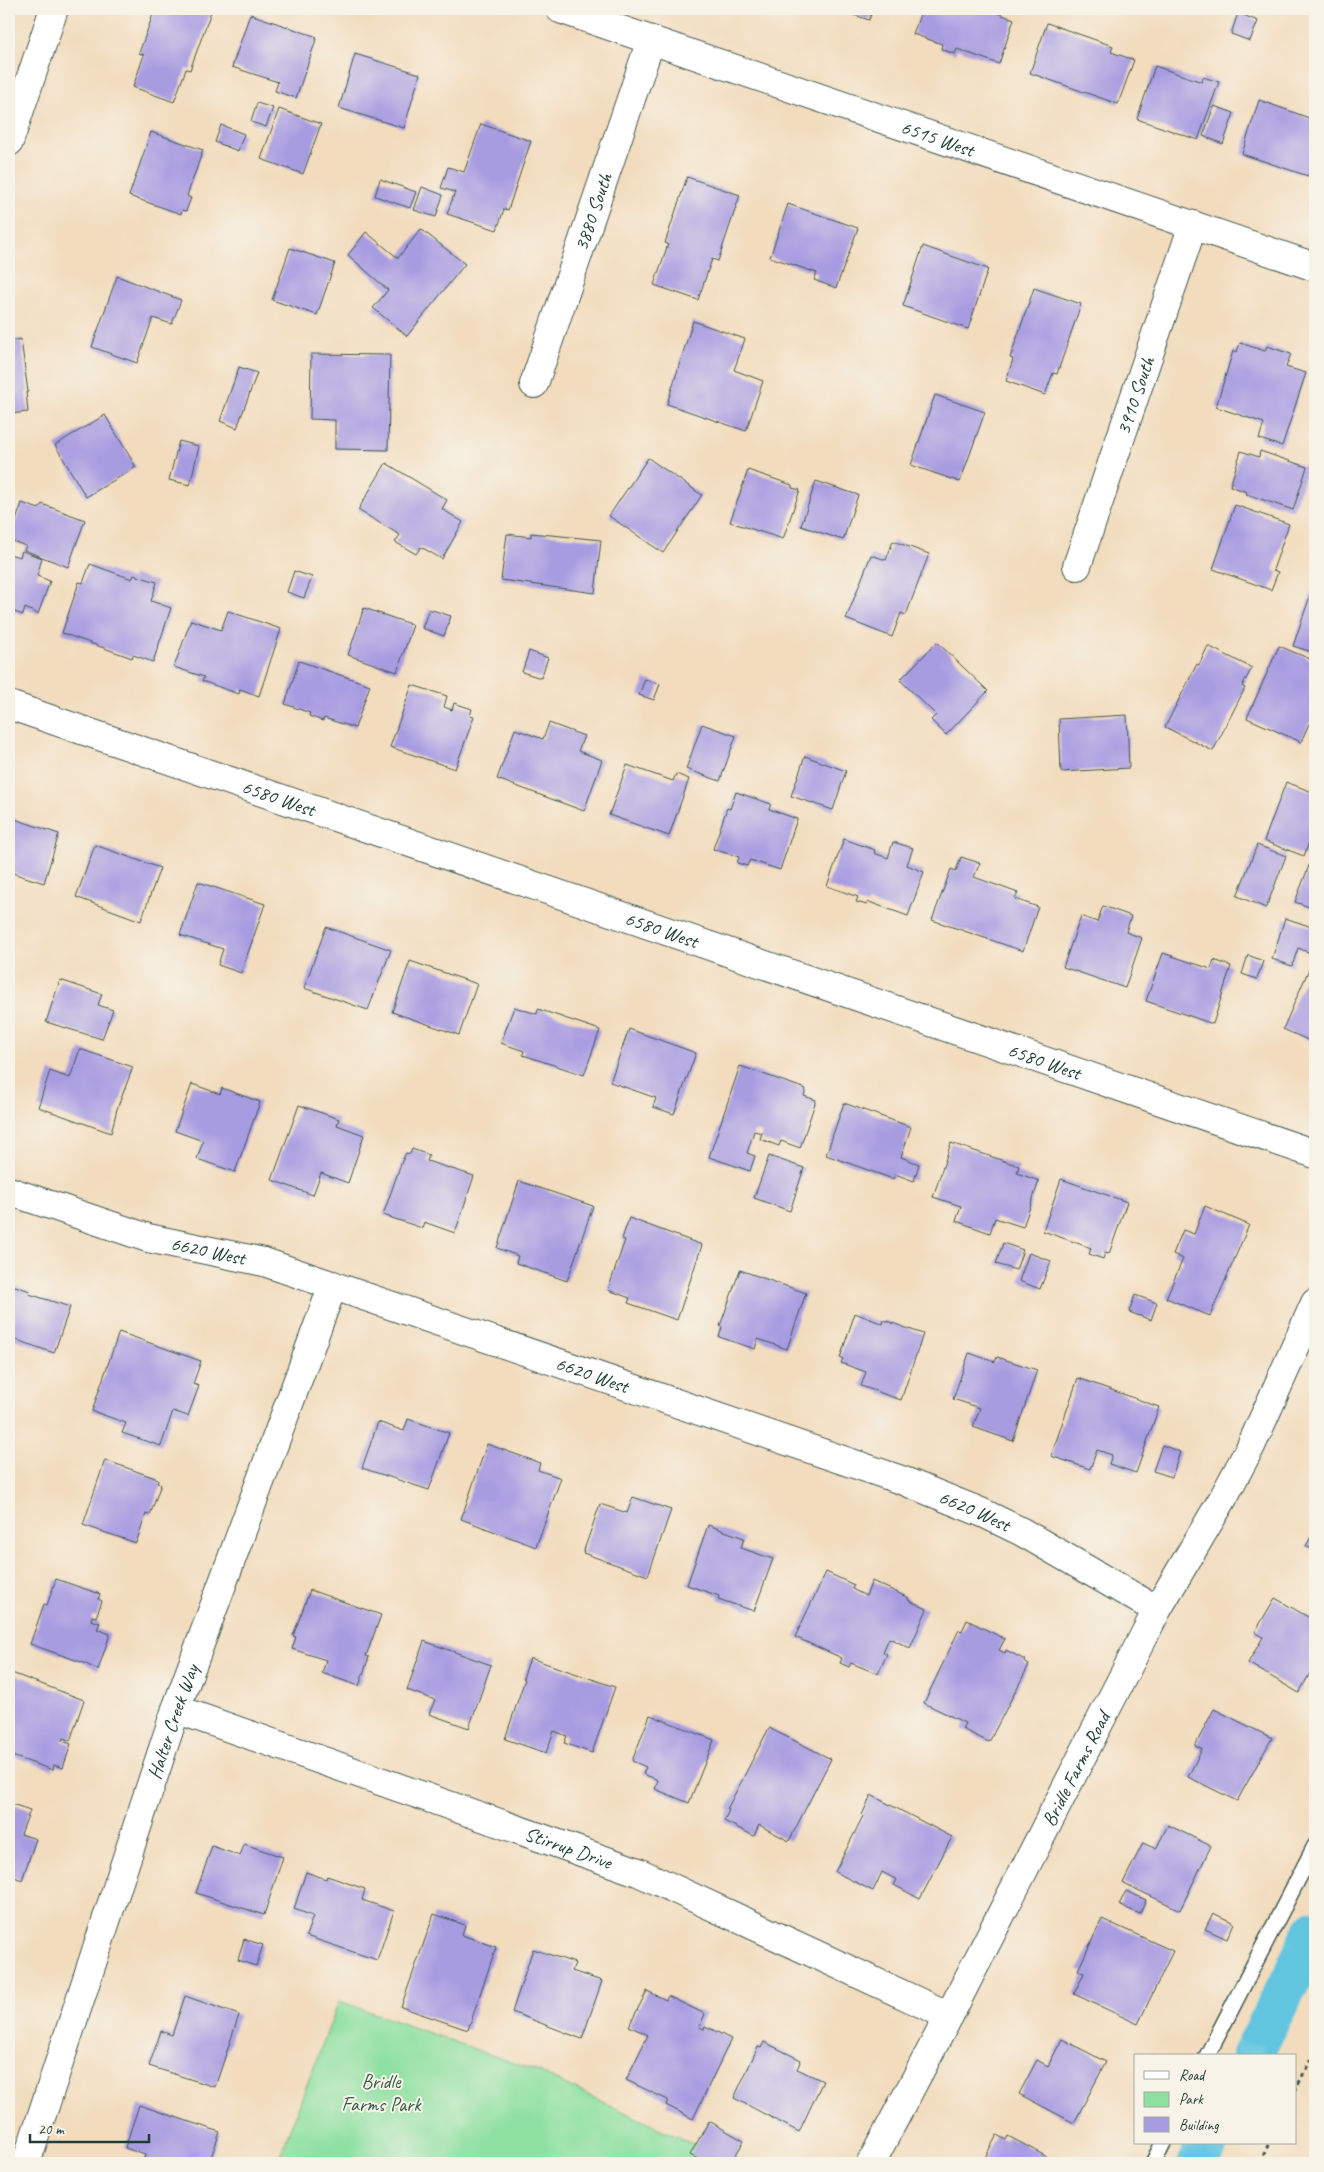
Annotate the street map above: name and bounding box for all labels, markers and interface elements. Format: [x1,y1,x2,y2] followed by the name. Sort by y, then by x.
[898,114,980,163] street label: 6515 West
[568,169,618,254] street label: 3880 South
[1110,353,1160,438] street label: 3910 South
[239,774,320,823] street label: 6580 West
[622,905,703,954] street label: 6580 West
[1005,1037,1086,1086] street label: 6580 West
[169,1231,250,1271] street label: 6620 West
[552,1350,634,1399] street label: 6620 West
[935,1484,1017,1538] street label: 6620 West
[141,1659,205,1782] street label: Halter Creek Way
[1036,1705,1117,1830] street label: Bridle Farms Road
[521,1821,617,1875] street label: Stirrup Drive
[1134,2054,1296,2144] legend
[1179,2066,1206,2085] text: Road
[341,2069,422,2117] park label: Bridle Farms Park
[1179,2090,1204,2109] text: Park
[30,2112,149,2144] scale bar
[1179,2116,1219,2135] text: Building
[38,2120,65,2139] text: 20 m

